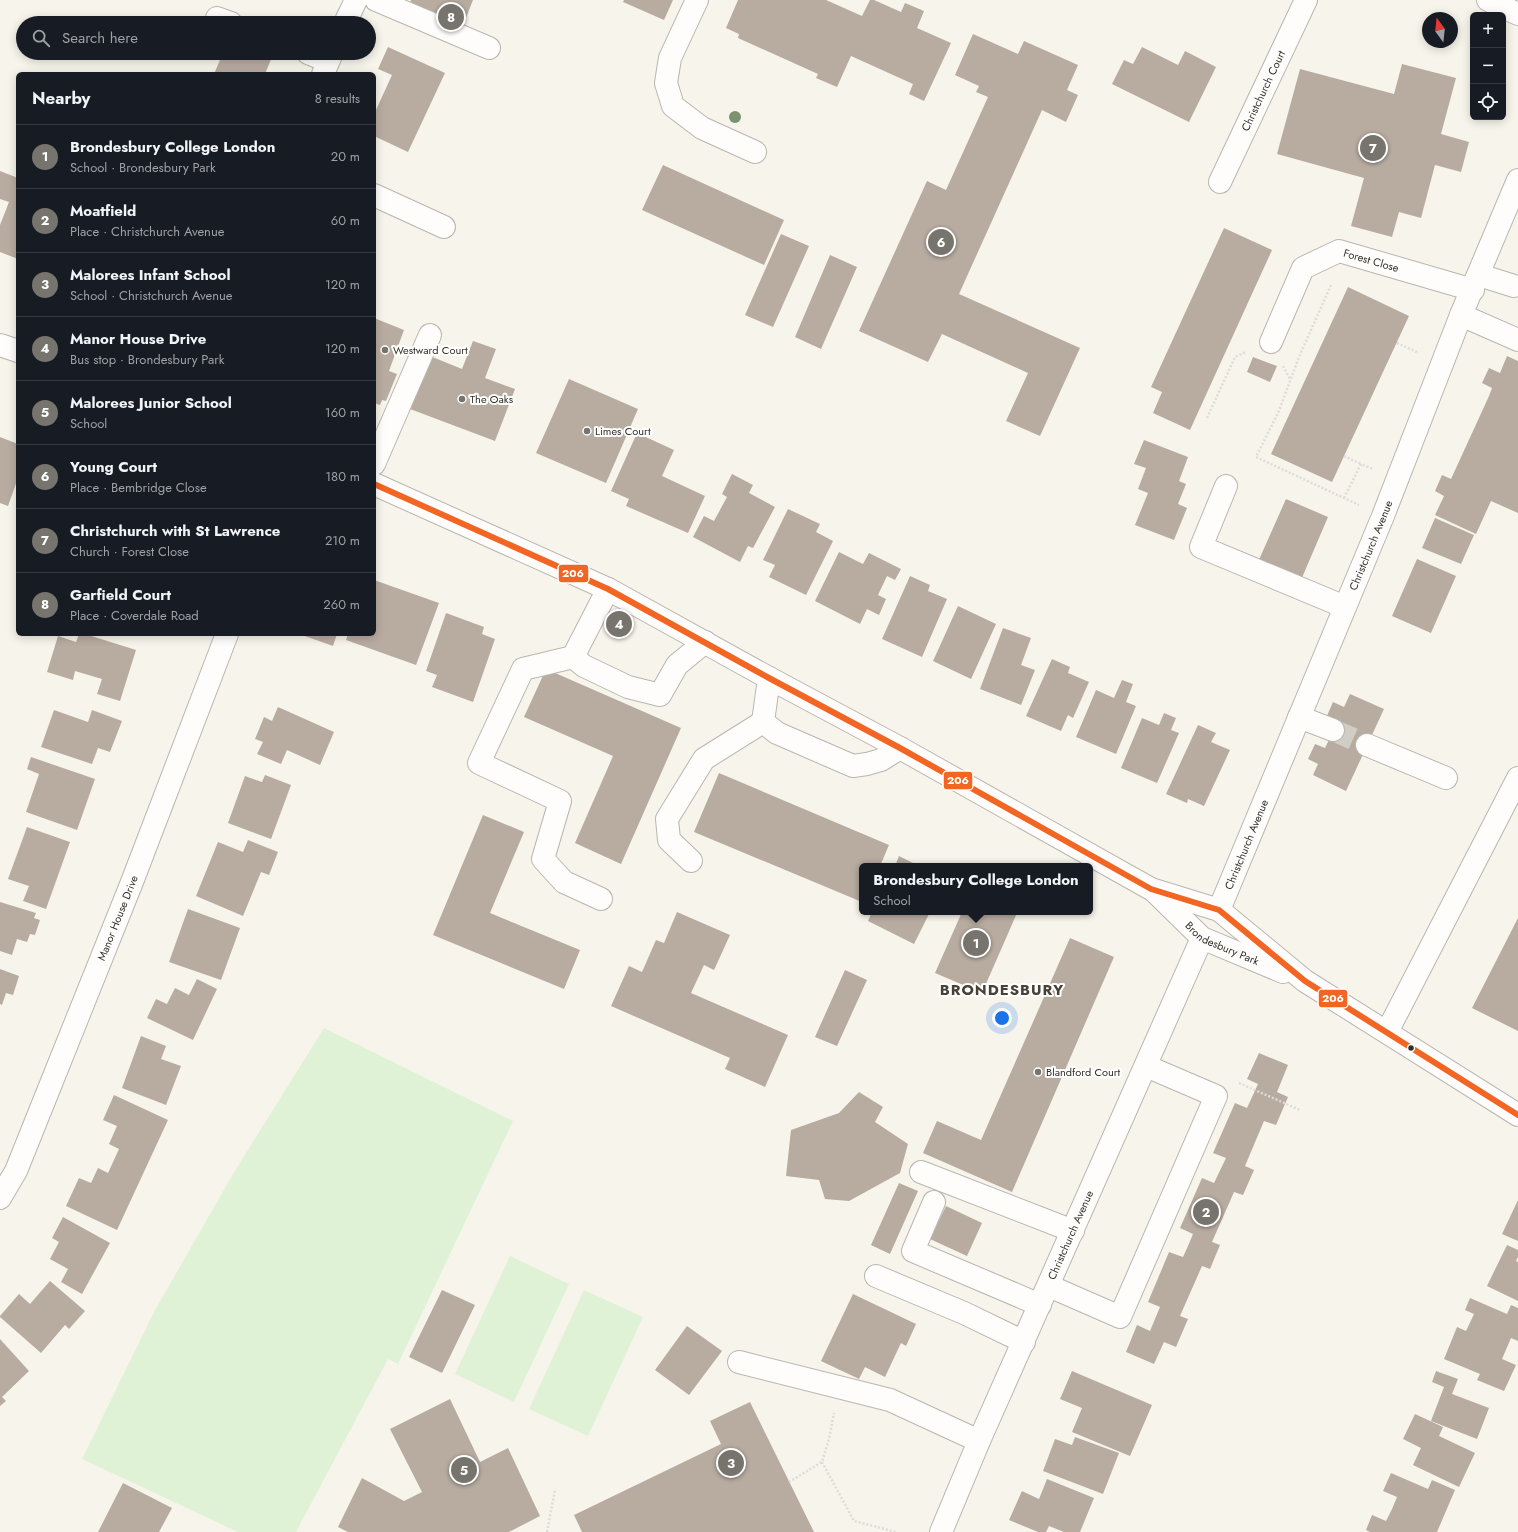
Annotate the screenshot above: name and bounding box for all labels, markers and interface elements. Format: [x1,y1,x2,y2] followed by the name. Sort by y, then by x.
[438,2,464,32] pin: 8
[1422,12,1458,48] north arrow
[1470,12,1506,120] map controls
[1470,12,1506,48] button: +
[16,16,376,60] search box
[30,27,52,49] icon: search
[62,27,138,49] text: Search here
[1237,47,1289,134] street label: Christchurch Court
[1470,48,1506,84] button: −
[1470,84,1506,120] button: locate
[32,86,90,110] text: Nearby
[315,89,360,108] text: 8 results
[1360,133,1386,163] pin: 7
[70,136,275,158] text: Brondesbury College London
[42,147,48,166] text: 1
[331,147,360,166] text: 20 m
[70,158,216,177] text: School · Brondesbury Park
[70,200,136,222] text: Moatfield
[41,211,49,230] text: 2
[331,211,360,230] text: 60 m
[70,222,224,241] text: Place · Christchurch Avenue
[928,227,954,257] pin: 6
[1342,245,1401,276] street label: Forest Close
[70,264,230,286] text: Malorees Infant School
[41,275,49,294] text: 3
[325,275,360,294] text: 120 m
[70,286,233,305] text: School · Christchurch Avenue
[70,328,206,350] text: Manor House Drive
[40,339,50,358] text: 4
[325,339,360,358] text: 120 m
[393,342,468,358] place label: Westward Court
[380,345,390,355] marker: Westward Court
[70,350,224,369] text: Bus stop · Brondesbury Park
[470,391,514,407] place label: The Oaks
[70,392,232,414] text: Malorees Junior School
[457,394,467,404] marker: The Oaks
[41,403,49,422] text: 5
[325,403,360,422] text: 160 m
[70,414,107,433] text: School
[595,423,651,439] place label: Limes Court
[582,426,592,436] marker: Limes Court
[70,456,157,478] text: Young Court
[41,467,49,486] text: 6
[325,467,360,486] text: 180 m
[70,478,207,497] text: Place · Bembridge Close
[1345,498,1396,593] street label: Christchurch Avenue
[70,520,280,542] text: Christchurch with St Lawrence
[41,531,49,550] text: 7
[325,531,360,550] text: 210 m
[70,542,189,561] text: Church · Forest Close
[558,564,589,583] line badge: 206
[562,565,584,581] text: 206
[70,584,171,606] text: Garfield Court
[41,595,49,614] text: 8
[323,595,360,614] text: 260 m
[70,606,199,625] text: Place · Coverdale Road
[606,609,632,639] pin: 4
[943,771,973,790] line badge: 206
[947,772,969,788] text: 206
[1220,797,1272,892] street label: Christchurch Avenue
[859,863,1093,915] popup
[873,869,1079,891] text: Brondesbury College London
[93,873,142,963] street label: Manor House Drive
[873,891,911,910] text: School
[1182,918,1262,969] street label: Brondesbury Park
[963,928,989,958] pin: 1
[940,979,1064,1001] district label: BRONDESBURY
[1318,989,1348,1008] line badge: 206
[1322,990,1344,1006] text: 206
[992,1008,1012,1028] your location
[1406,1043,1416,1053] unlabelled marker
[1046,1064,1121,1080] place label: Blandford Court
[1033,1067,1043,1077] marker: Blandford Court
[1044,1187,1097,1282] street label: Christchurch Avenue
[1193,1197,1219,1227] pin: 2
[718,1448,744,1478] pin: 3
[451,1455,477,1485] pin: 5

